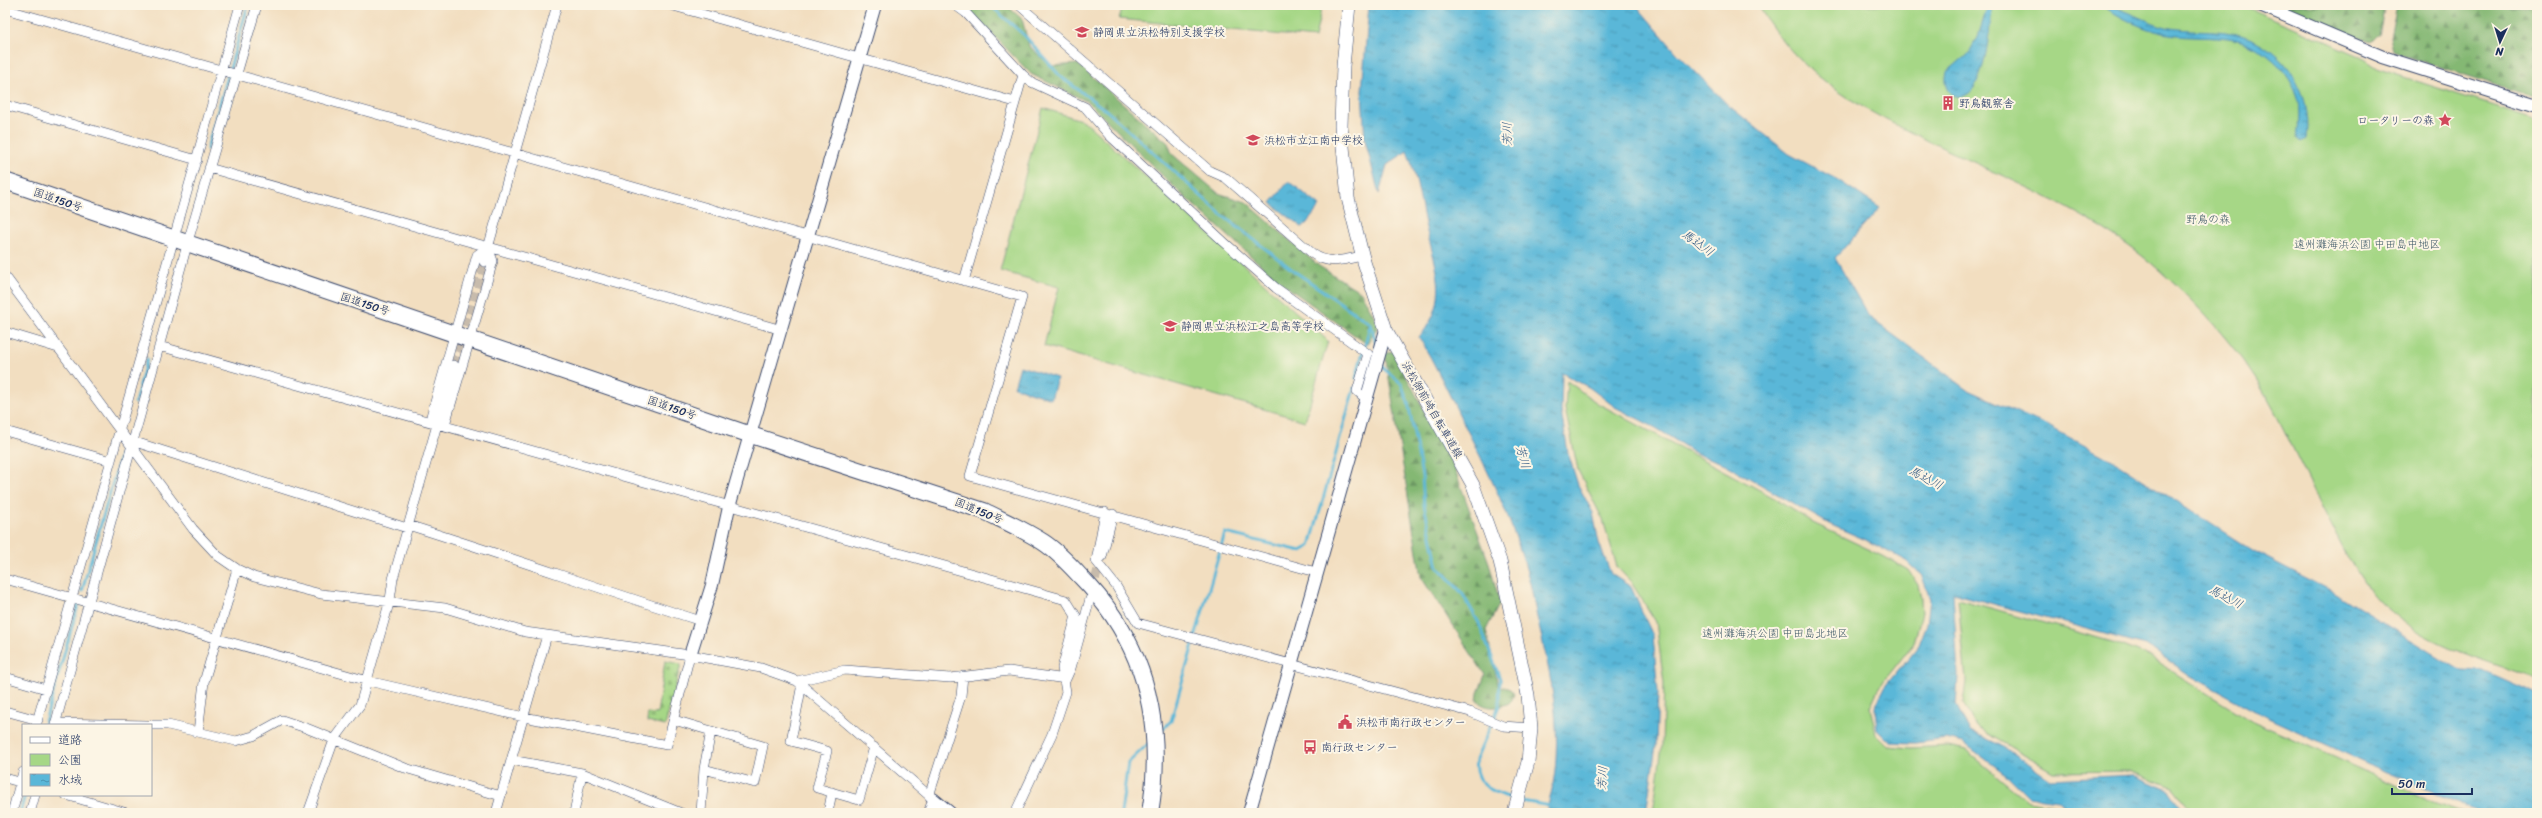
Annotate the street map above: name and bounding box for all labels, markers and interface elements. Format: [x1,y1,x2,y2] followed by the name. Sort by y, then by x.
[2480,22,2520,62] north arrow
[1093,23,1225,42] place label: 静岡県立浜松特別支援学校
[1074,24,1090,40] school or university icon: 静岡県立浜松特別支援学校
[2494,42,2505,61] text: N
[1959,94,2014,113] place label: 野鳥観察舎
[1940,95,1956,111] building icon: 野鳥観察舎
[2357,111,2434,130] place label: ロータリーの森
[2437,112,2453,128] place icon: ロータリーの森
[1496,122,1518,146] water label: 芳川
[1264,131,1363,150] place label: 浜松市立江南中学校
[1245,132,1261,148] school or university icon: 浜松市立江南中学校
[31,183,85,217] street label: 国道150号
[2186,210,2230,229] park label: 野鳥の森
[1677,224,1719,262] water label: 馬込川
[2294,235,2440,254] park label: 遠州灘海浜公園 中田島中地区
[338,287,392,321] street label: 国道150号
[1181,317,1324,336] place label: 静岡県立浜松江之島高等学校
[1162,318,1178,334] school or university icon: 静岡県立浜松江之島高等学校
[1396,358,1468,462] street label: 浜松御前崎自転車道線
[645,391,699,425] street label: 国道150号
[1509,443,1537,471] water label: 芳川
[1905,460,1947,496] water label: 馬込川
[952,493,1006,529] street label: 国道150号
[2205,579,2247,615] water label: 馬込川
[1702,624,1848,643] park label: 遠州灘海浜公園 中田島北地区
[1356,713,1466,732] place label: 浜松市南行政センター
[1337,714,1353,730] public building icon: 浜松市南行政センター
[22,724,152,796] legend
[58,729,82,751] text: 道路
[1321,738,1398,757] place label: 南行政センター
[1302,739,1318,755] bus stop icon: 南行政センター
[58,749,82,771] text: 公園
[1590,765,1614,791] water label: 芳川
[58,769,82,791] text: 水域
[2392,770,2472,796] scale bar
[2398,773,2425,795] text: 50 m

